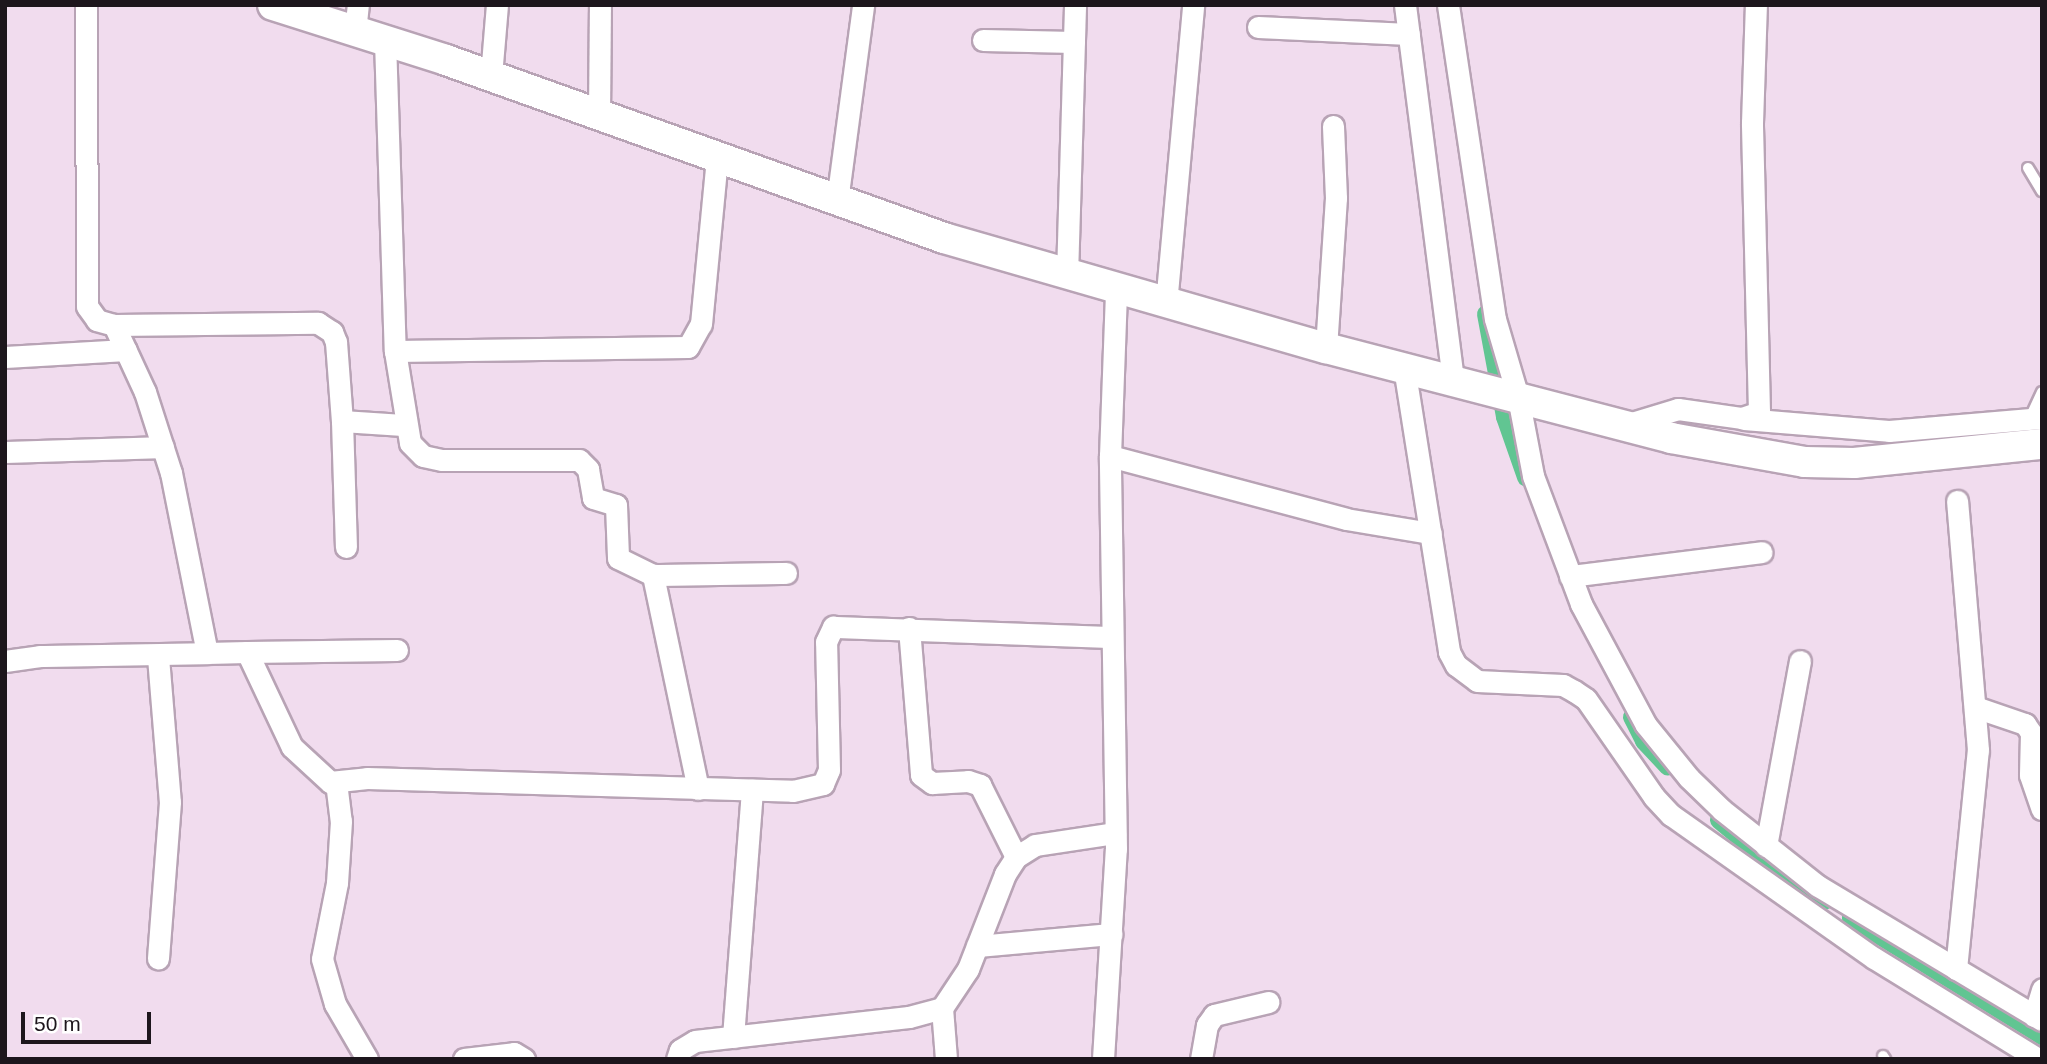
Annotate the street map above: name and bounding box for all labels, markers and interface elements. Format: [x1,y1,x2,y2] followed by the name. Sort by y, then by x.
[24,998,154,1042] scale bar
[34,1012,81,1035] text: 50 m

